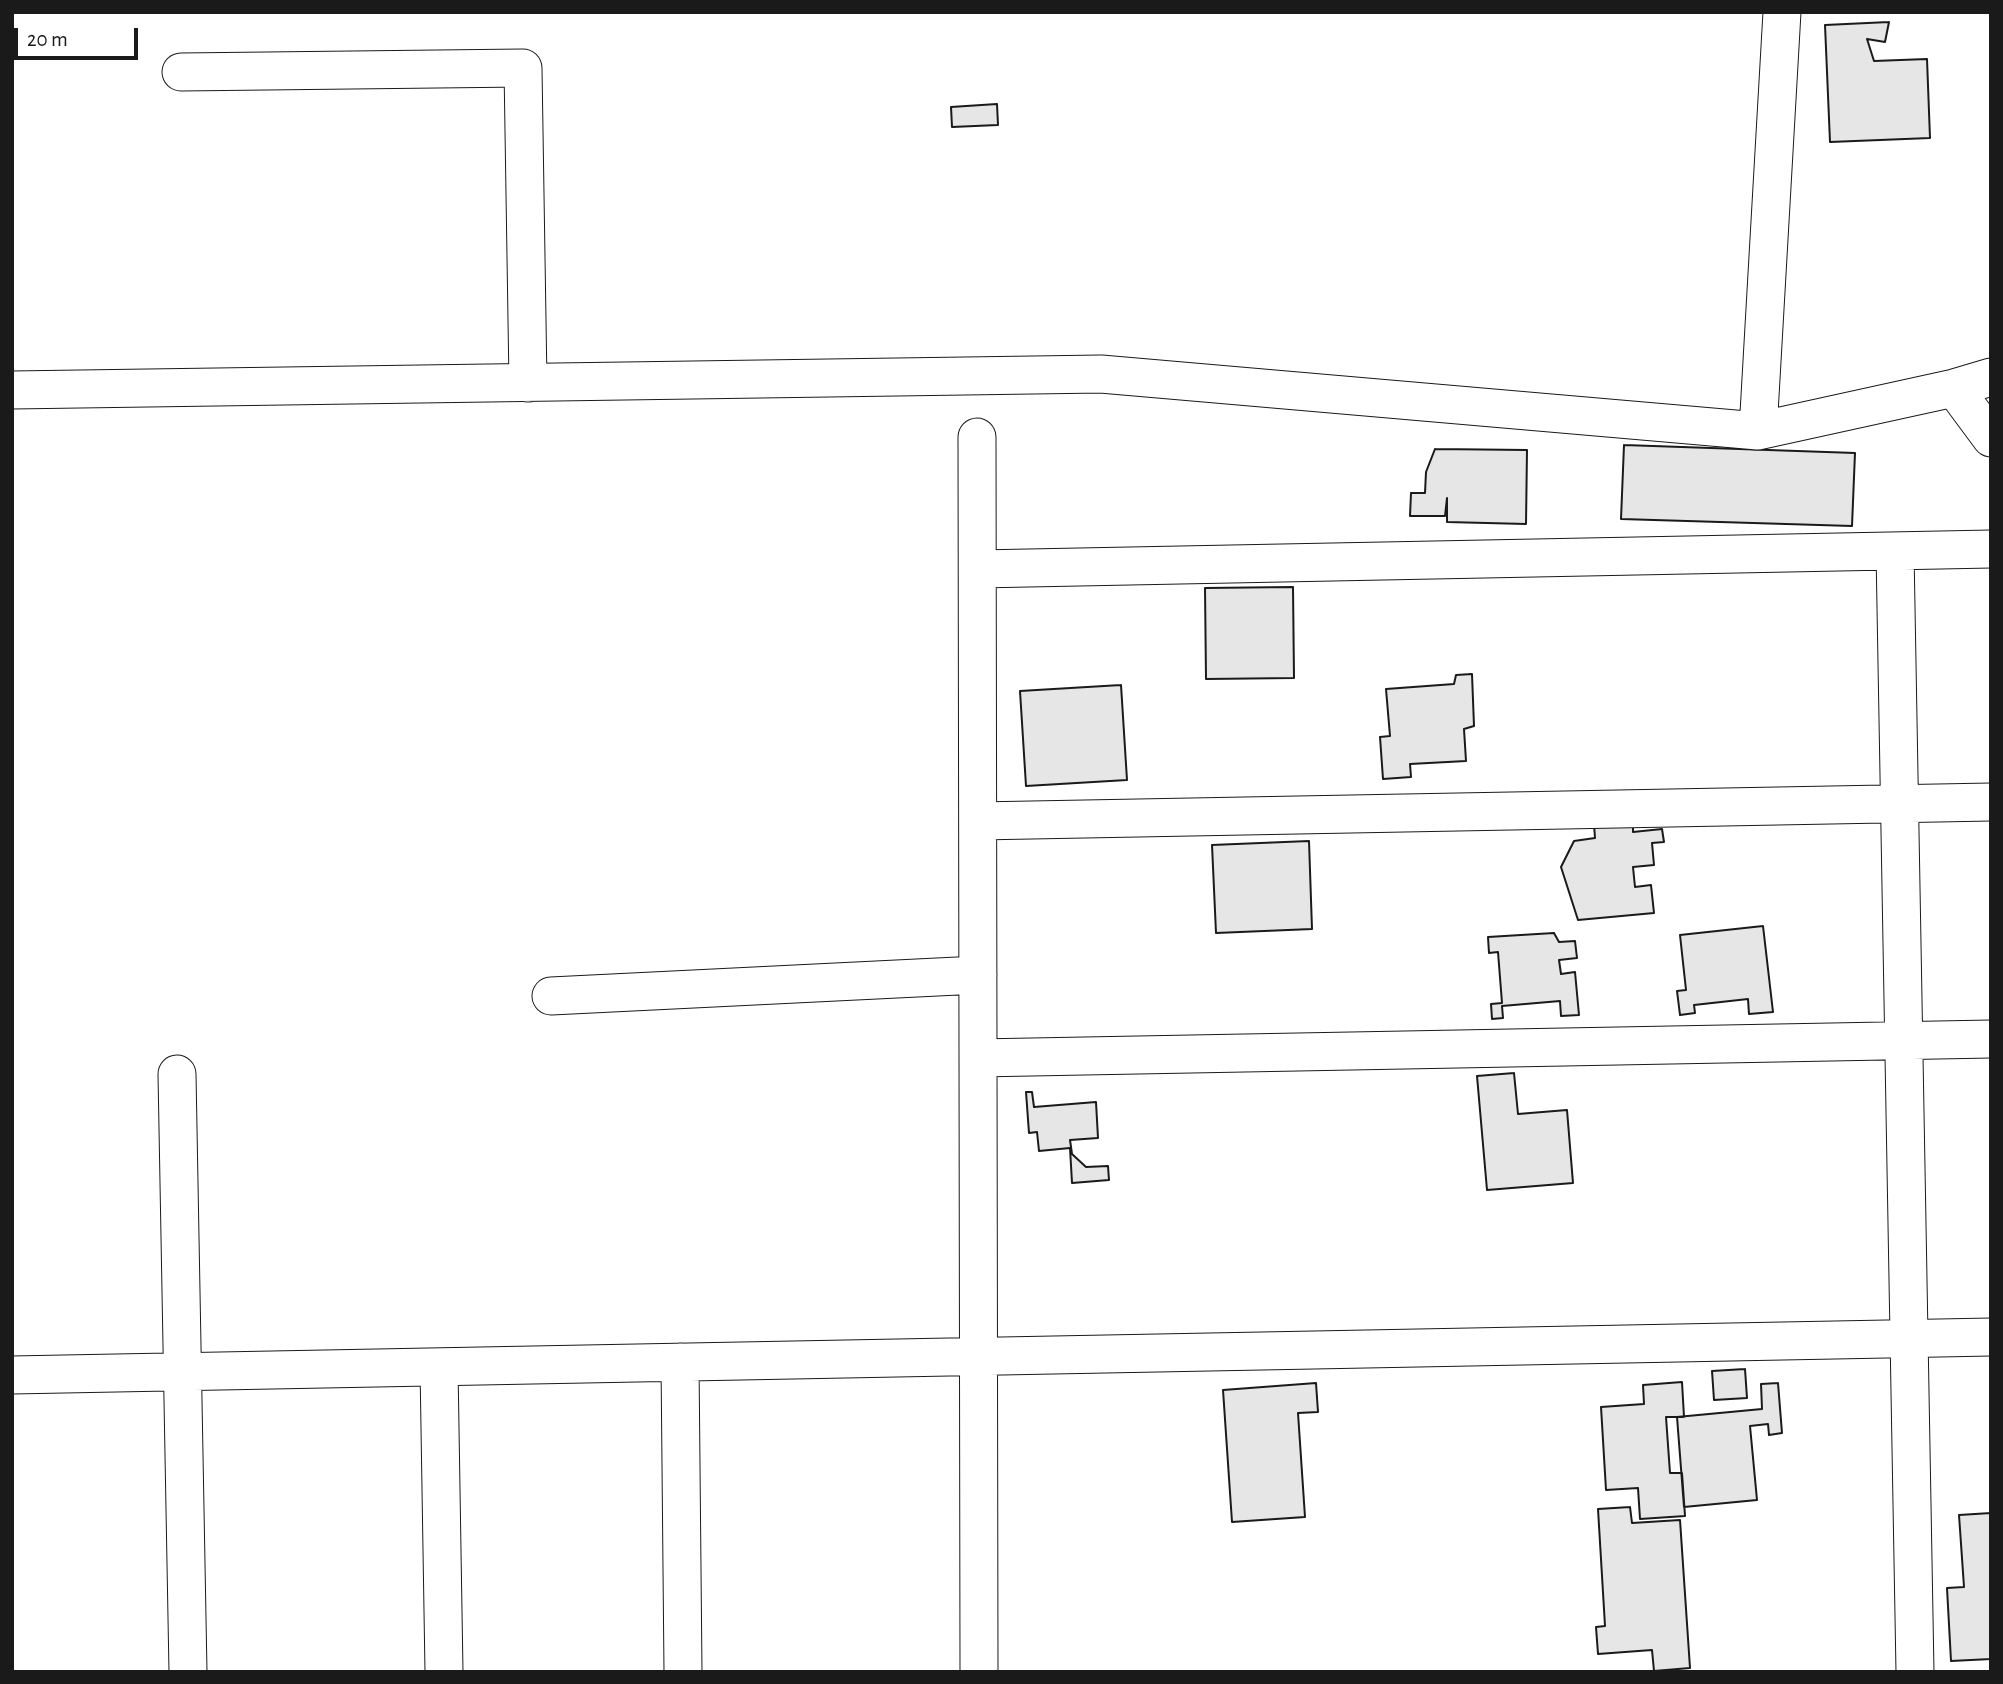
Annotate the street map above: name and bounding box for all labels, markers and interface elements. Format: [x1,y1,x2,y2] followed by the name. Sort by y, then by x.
[18,14,142,58] scale bar
[27,29,68,50] text: 20 m

